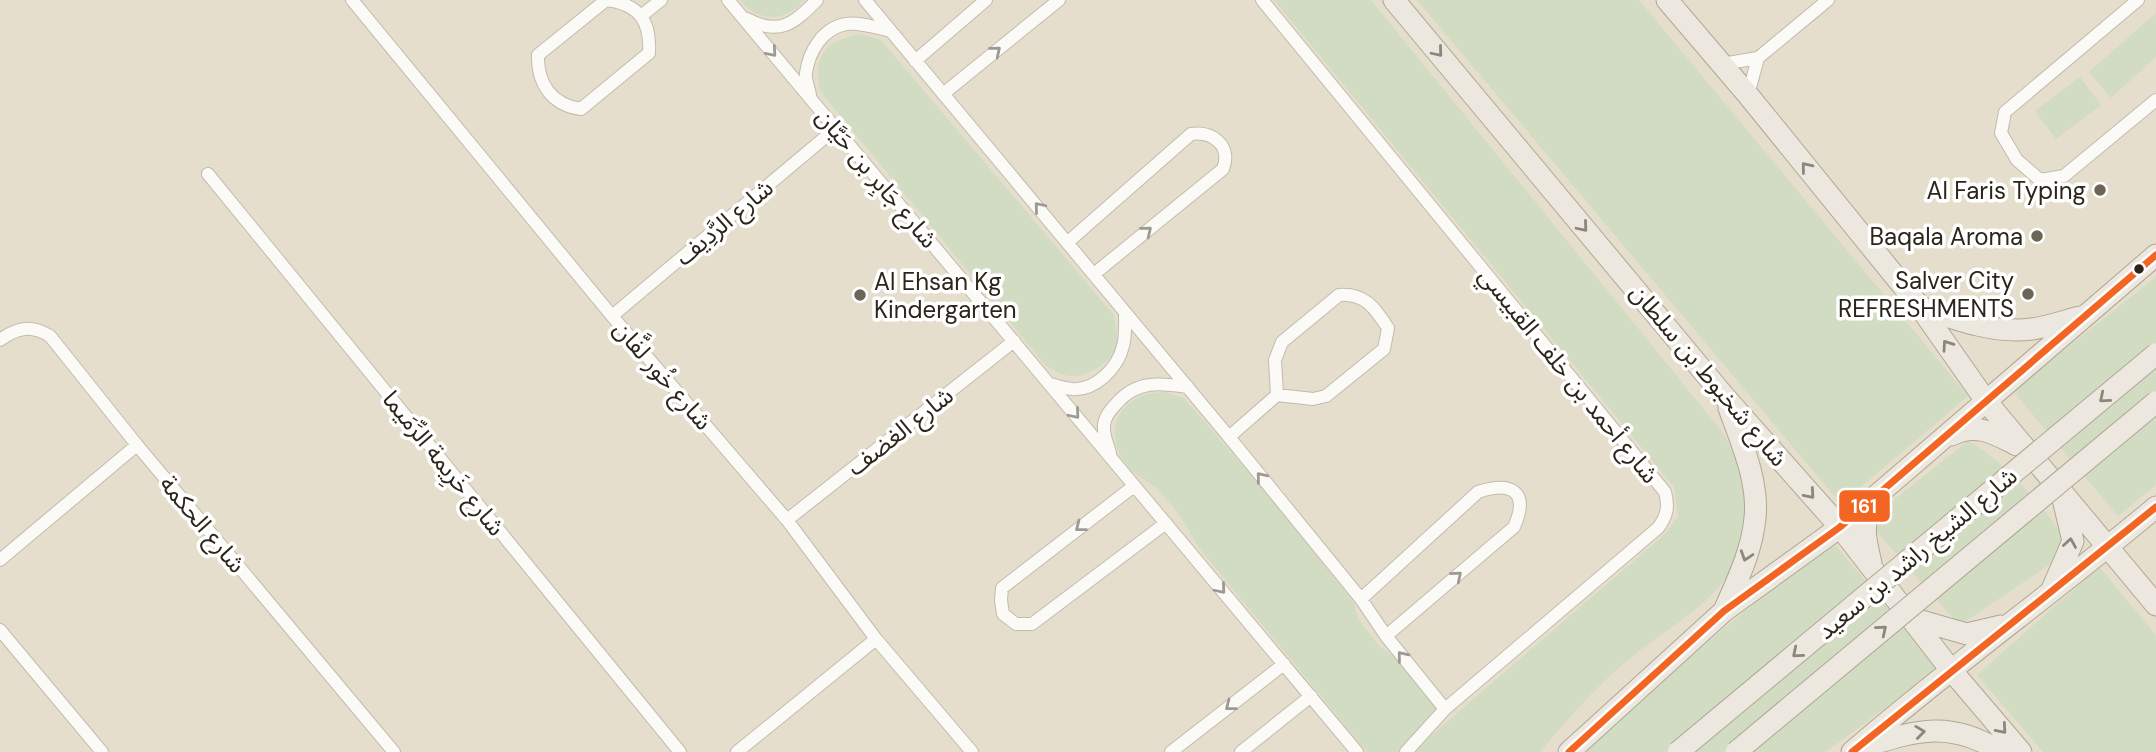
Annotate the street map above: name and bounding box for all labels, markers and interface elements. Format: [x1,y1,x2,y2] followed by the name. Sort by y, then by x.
[764,44,776,57] one-way arrow
[1429,45,1442,57] one-way arrow
[988,47,1001,59] one-way arrow
[807,102,945,256] street label: شارع جَابِر بن حَيَّان
[1802,162,1814,175] one-way arrow
[669,172,781,274] street label: شارع الرَّدِيف
[1927,175,2086,206] place label: Al Faris Typing
[2092,182,2108,198] marker: Al Faris Typing
[1035,202,1047,215] one-way arrow
[1575,219,1587,232] one-way arrow
[1870,221,2023,252] place label: Baqala Aroma
[1138,227,1151,239] one-way arrow
[2029,228,2045,244] marker: Baqala Aroma
[1469,261,1666,492] street label: شارع أحمد بن خلف القبيسي
[2132,262,2146,276] unlabelled marker
[1838,265,2014,324] place label: Salver City REFRESHMENTS
[874,266,1017,325] place label: Al Ehsan Kg Kindergarten
[1622,277,1794,474] street label: شارع شخبوط بن سلطان
[2020,286,2036,302] marker: Salver City REFRESHMENTS
[852,287,868,303] marker: Al Ehsan Kg Kindergarten
[605,312,721,438] street label: شارع خُور لفَّان
[1942,340,1955,353] one-way arrow
[841,380,961,484] street label: شارع الغضف
[373,384,512,544] street label: شارع خَرِيمة الرِّمَيما
[2099,390,2112,402] one-way arrow
[1067,406,1079,419] one-way arrow
[1811,460,2025,647] street label: شارع الشيخ راشد بن سعيد
[152,469,253,580] street label: شارع الحكمة
[1257,473,1270,485] one-way arrow
[1802,485,1814,498] one-way arrow
[1838,489,1891,523] line badge: 161
[1851,494,1877,519] text: 161
[1076,519,1088,532] one-way arrow
[2062,537,2077,548] one-way arrow
[1740,550,1754,562] one-way arrow
[1449,572,1462,584] one-way arrow
[1213,580,1225,593] one-way arrow
[1874,626,1887,638] one-way arrow
[1792,645,1805,657] one-way arrow
[1398,651,1411,663] one-way arrow
[1226,697,1238,710] one-way arrow
[1994,721,2006,734] one-way arrow
[1914,724,1925,739] one-way arrow

